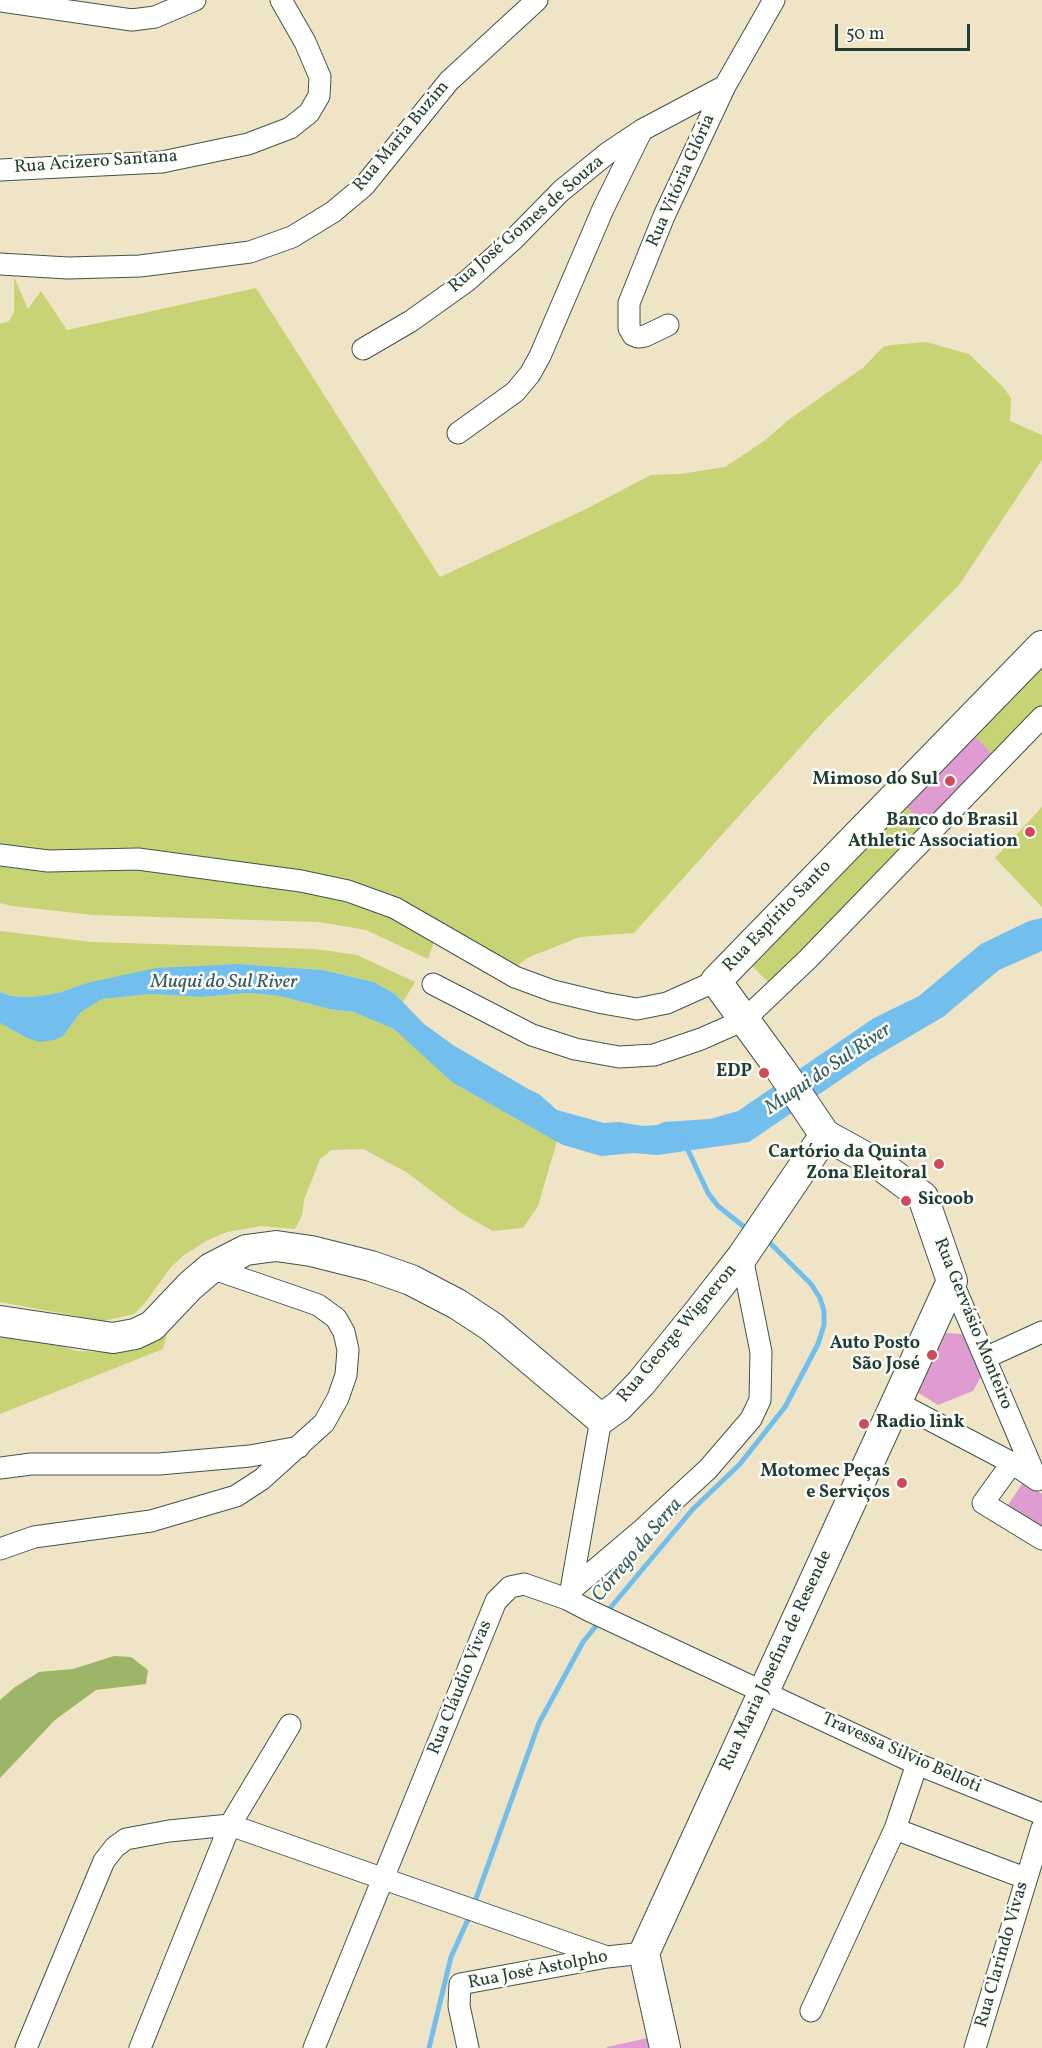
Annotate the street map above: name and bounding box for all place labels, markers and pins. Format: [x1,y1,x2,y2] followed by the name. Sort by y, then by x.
[813,770,938,792] place label: Mimoso do Sul
[943,774,957,788] marker: Mimoso do Sul
[848,811,1018,854] place label: Banco do Brasil Athletic Association
[1023,825,1037,839] marker: Banco do Brasil Athletic Association
[716,1062,752,1084] place label: EDP
[757,1066,771,1080] marker: EDP
[768,1143,927,1186] place label: Cartório da Quinta Zona Eleitoral
[932,1157,946,1171] marker: Cartório da Quinta Zona Eleitoral
[918,1190,974,1212] place label: Sicoob
[899,1194,913,1208] marker: Sicoob
[830,1334,920,1376] place label: Auto Posto São José
[925,1348,939,1362] marker: Auto Posto São José
[876,1413,965,1435] place label: Radio link
[857,1417,871,1431] marker: Radio link
[761,1462,890,1504] place label: Motomec Peças e Serviços
[895,1476,909,1490] marker: Motomec Peças e Serviços

